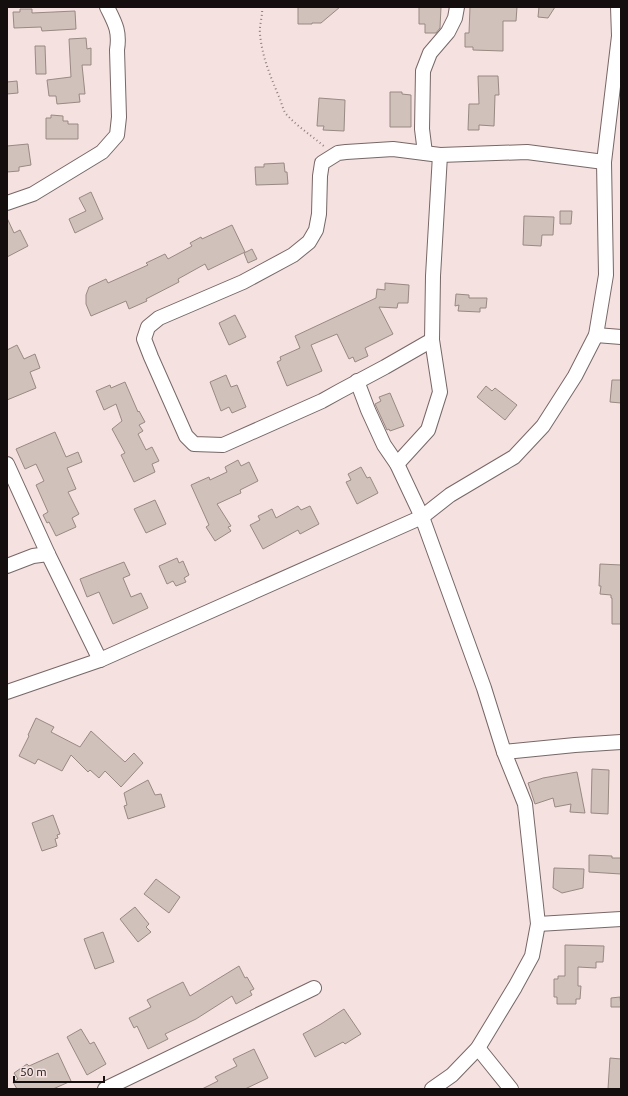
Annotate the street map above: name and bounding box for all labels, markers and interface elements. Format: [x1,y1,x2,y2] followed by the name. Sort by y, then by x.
[14,1058,104,1084] scale bar
[20,1065,47,1078] text: 50 m

